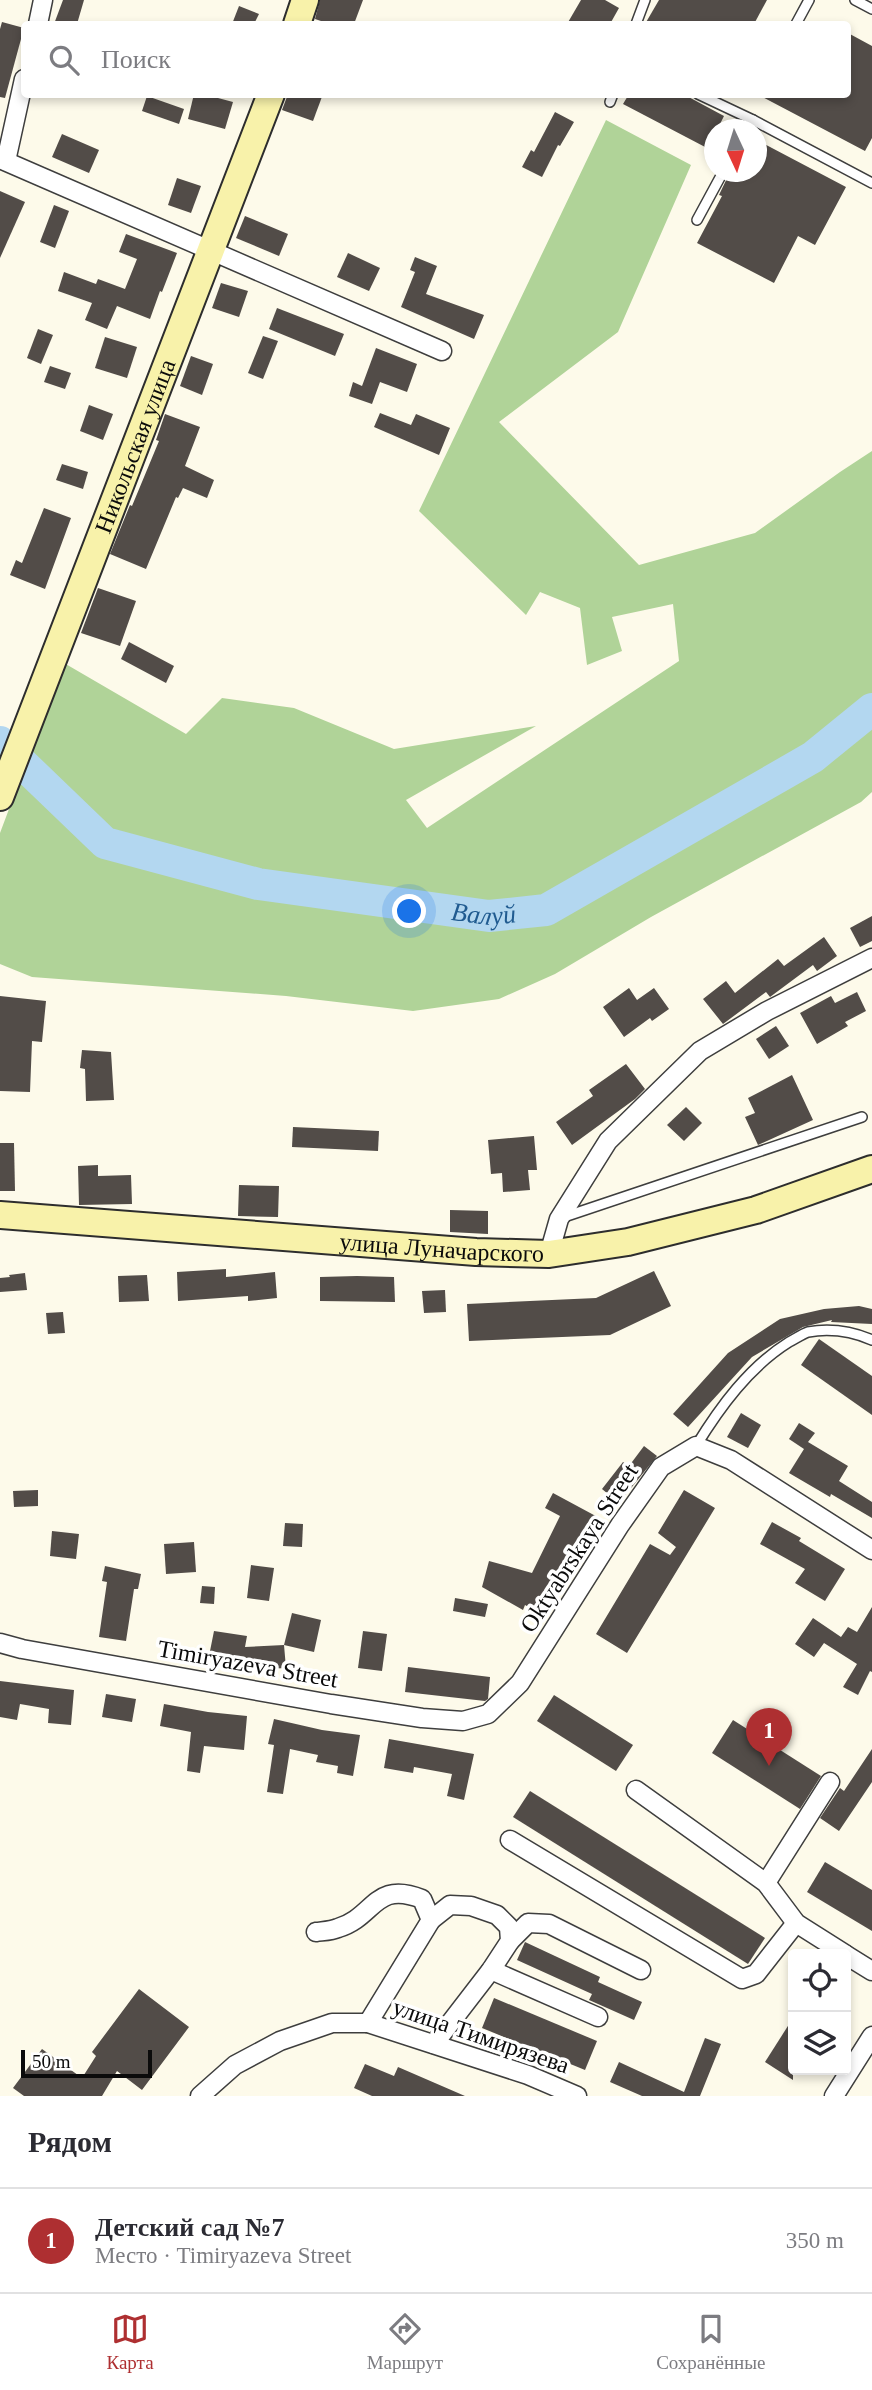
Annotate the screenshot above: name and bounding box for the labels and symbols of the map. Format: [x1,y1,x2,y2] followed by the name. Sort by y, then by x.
[704,119,767,182] north arrow
[90,355,181,537] street label: Никольская улица
[392,894,426,928] your location
[450,896,517,931] water label: Валуй
[339,1228,544,1267] street label: улица Луначарского
[515,1459,643,1637] street label: Oktyabrskaya Street
[156,1635,340,1693] street label: Timiryazeva Street
[746,1708,792,1766] pin: 1
[389,1994,573,2079] street label: улица Тимирязева
[21,2047,152,2079] scale bar

